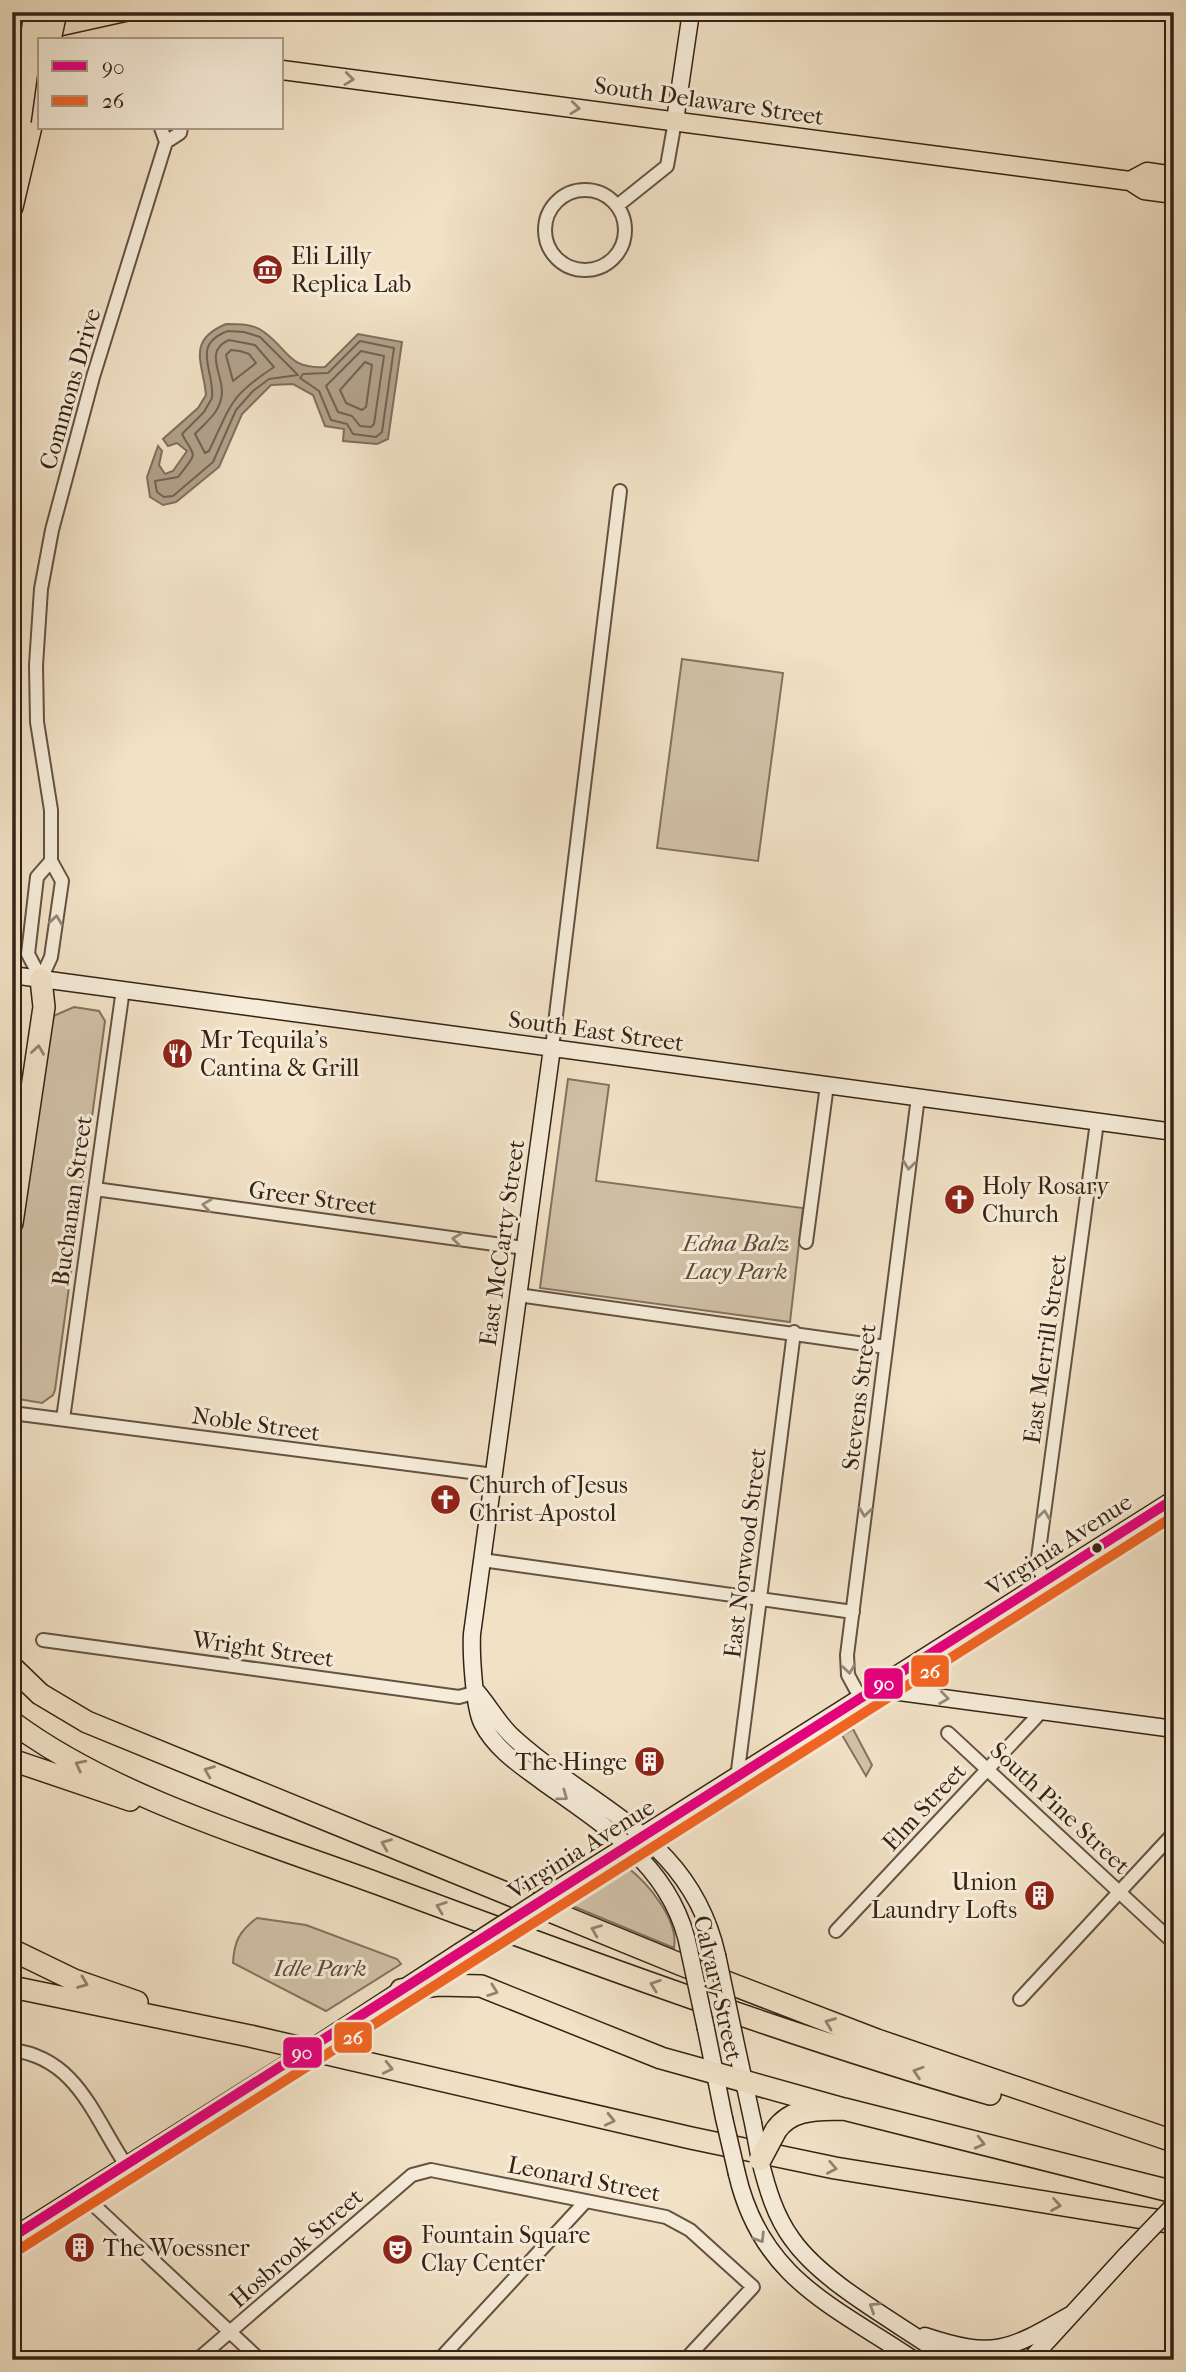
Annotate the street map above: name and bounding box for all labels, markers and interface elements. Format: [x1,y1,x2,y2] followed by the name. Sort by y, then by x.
[38,38,284,130] legend
[102,55,125,79] text: 90
[344,71,355,86] one-way arrow
[592,71,826,131] street label: South Delaware Street
[102,89,125,113] text: 26
[569,100,581,115] one-way arrow
[291,242,411,298] place label: Eli Lilly Replica Lab
[251,253,285,287] museum icon: Eli Lilly Replica Lab
[34,305,106,473] street label: Commons Drive
[49,914,64,926] one-way arrow
[507,1005,686,1057] street label: South East Street
[200,1026,360,1082] place label: Mr Tequila's Cantina & Grill
[160,1037,194,1071] restaurant icon: Mr Tequila's Cantina & Grill
[30,1044,45,1056] one-way arrow
[46,1114,98,1288] street label: Buchanan Street
[474,1138,530,1348] street label: East McCarty Street
[902,1159,917,1171] one-way arrow
[982,1172,1110,1228] place label: Holy Rosary Church
[247,1175,379,1221] street label: Greer Street
[942,1183,976,1217] church icon: Holy Rosary Church
[201,1197,213,1212] one-way arrow
[680,1229,790,1285] park label: Edna Balz Lacy Park
[451,1232,463,1247] one-way arrow
[1018,1252,1072,1446] street label: East Merrill Street
[836,1322,882,1472] street label: Stevens Street
[190,1401,322,1447] street label: Noble Street
[718,1446,772,1660] street label: East Norwood Street
[469,1471,628,1527] place label: Church of Jesus Christ-Apostol
[429,1482,463,1516] church icon: Church of Jesus Christ-Apostol
[980,1488,1137,1603] street label: Virginia Avenue
[858,1506,873,1518] one-way arrow
[1037,1509,1052,1521] one-way arrow
[1090,1541,1104,1555] unlabelled marker
[190,1625,336,1673] street label: Wright Street
[910,1654,950,1688] line badge: 26
[920,1661,941,1683] text: 26
[841,1663,856,1675] one-way arrow
[863,1667,904,1700] line badge: 90
[873,1673,894,1695] text: 90
[938,1690,950,1705] one-way arrow
[984,1736,1136,1880] street label: South Pine Street
[633,1745,667,1779] building icon: The Hinge
[515,1748,627,1776] place label: The Hinge
[876,1757,972,1857] street label: Elm Street
[75,1759,87,1773] one-way arrow
[203,1766,215,1780] one-way arrow
[555,1788,568,1800] one-way arrow
[502,1793,660,1906] street label: Virginia Avenue
[380,1838,393,1852] one-way arrow
[871,1868,1017,1924] place label: Union Laundry Lofts
[1023,1879,1057,1913] building icon: Union Laundry Lofts
[436,1902,448,1916] one-way arrow
[688,1913,748,2064] street label: Calvary Street
[591,1925,603,1939] one-way arrow
[272,1954,367,1982] park label: Idle Park
[76,1975,88,1989] one-way arrow
[650,1979,662,1993] one-way arrow
[486,1982,498,1996] one-way arrow
[825,2017,837,2031] one-way arrow
[333,2021,373,2054] line badge: 26
[343,2027,364,2049] text: 26
[282,2036,323,2069] line badge: 90
[291,2042,312,2064] text: 90
[382,2060,394,2075] one-way arrow
[912,2066,924,2081] one-way arrow
[604,2112,616,2126] one-way arrow
[974,2135,986,2149] one-way arrow
[505,2150,663,2208] street label: Leonard Street
[826,2159,838,2174] one-way arrow
[224,2182,369,2313] street label: Hosbrook Street
[1050,2197,1062,2212] one-way arrow
[421,2221,590,2277] place label: Fountain Square Clay Center
[752,2230,765,2243] one-way arrow
[63,2231,97,2265] building icon: The Woessner
[381,2232,415,2266] theatre icon: Fountain Square Clay Center
[103,2234,250,2262] place label: The Woessner
[869,2302,882,2315] one-way arrow

